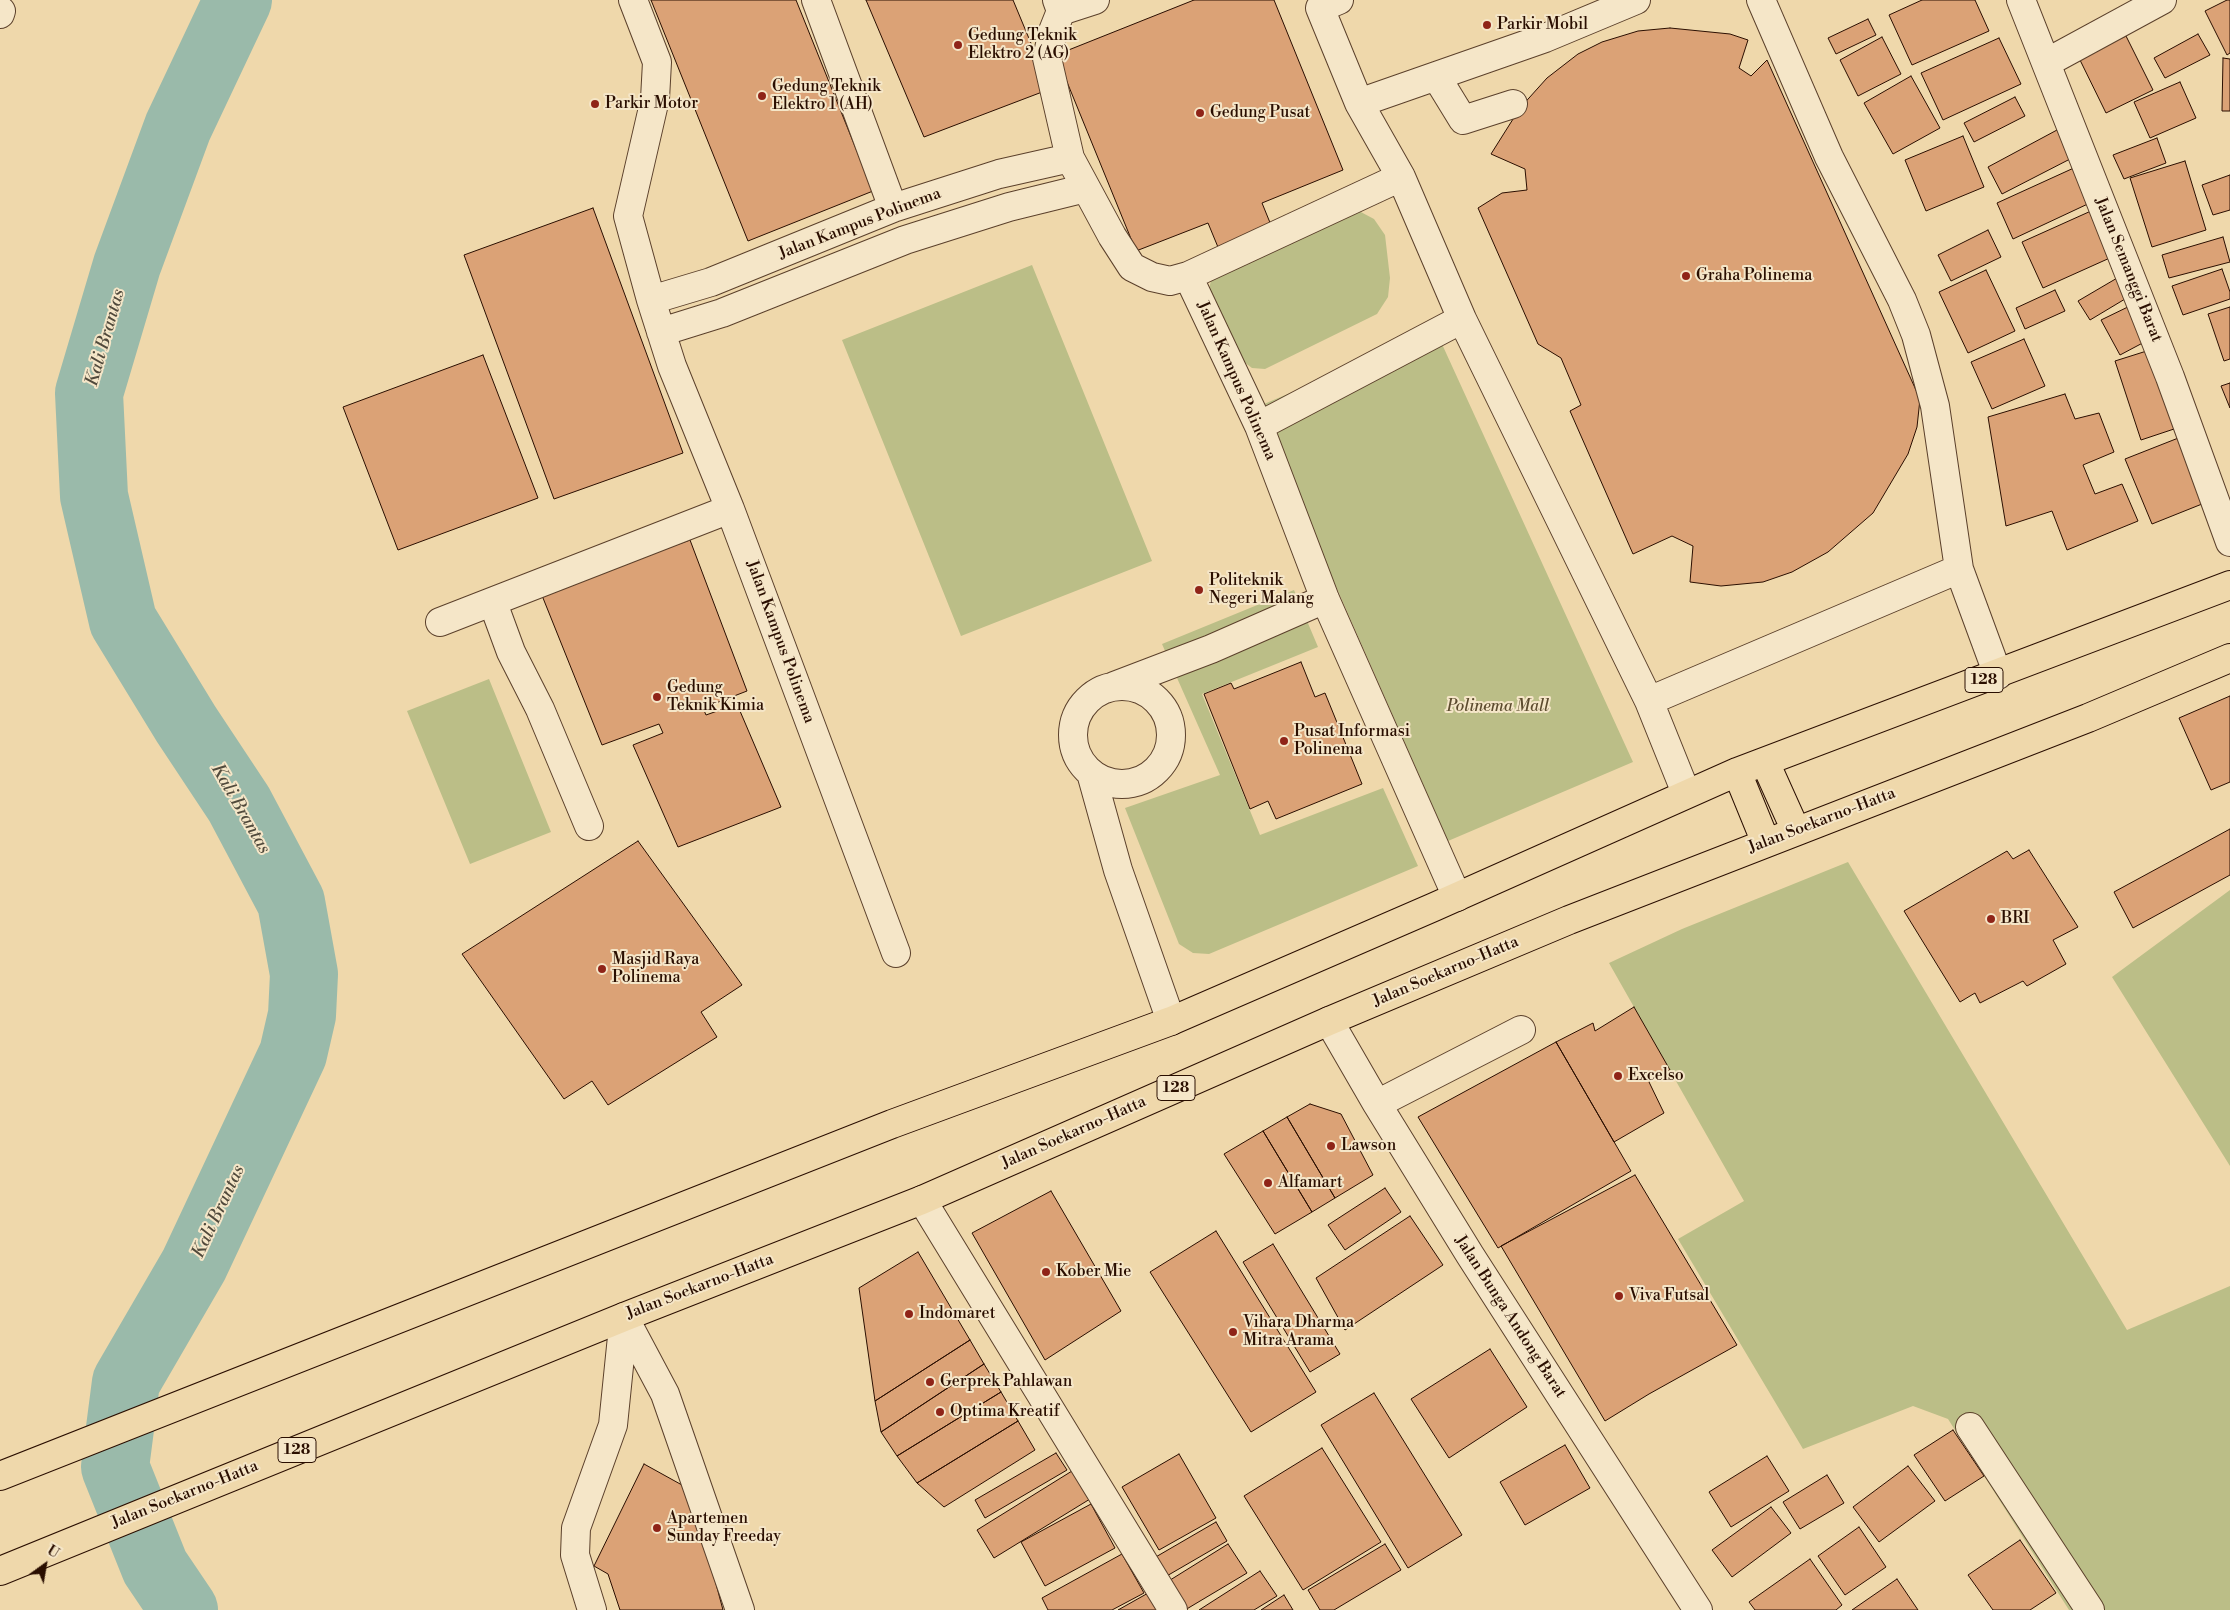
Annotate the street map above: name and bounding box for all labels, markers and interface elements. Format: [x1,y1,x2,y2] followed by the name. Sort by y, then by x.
[1497,15,1588,35] place label: Parkir Mobil
[1481,19,1493,31] marker: Parkir Mobil
[968,26,1077,64] place label: Gedung Teknik Elektro 2 (AG)
[952,39,964,51] marker: Gedung Teknik Elektro 2 (AG)
[772,77,881,115] place label: Gedung Teknik Elektro 1 (AH)
[756,90,768,102] marker: Gedung Teknik Elektro 1 (AH)
[605,94,698,114] place label: Parkir Motor
[589,98,601,110] marker: Parkir Motor
[1210,103,1310,123] place label: Gedung Pusat
[1194,107,1206,119] marker: Gedung Pusat
[776,184,944,264] street label: Jalan Kampus Polinema
[2090,195,2166,345] street label: Jalan Semanggi Barat
[1696,266,1812,286] place label: Graha Polinema
[1680,270,1692,282] marker: Graha Polinema
[82,287,130,389] water label: Kali Brantas
[1192,298,1280,464] street label: Jalan Kampus Polinema
[742,558,818,726] street label: Jalan Kampus Polinema
[1209,571,1314,609] place label: Politeknik Negeri Malang
[1193,584,1205,596] marker: Politeknik Negeri Malang
[1965,668,2003,692] road number: 128
[667,678,764,716] place label: Gedung Teknik Kimia
[651,691,663,703] marker: Gedung Teknik Kimia
[1447,697,1549,717] park label: Polinema Mall
[1294,722,1410,760] place label: Pusat Informasi Polinema
[1278,735,1290,747] marker: Pusat Informasi Polinema
[206,760,274,858] water label: Kali Brantas
[1746,784,1898,858] street label: Jalan Soekarno-Hatta
[2001,909,2029,929] place label: BRI
[1985,913,1997,925] marker: BRI
[1370,933,1522,1011] street label: Jalan Soekarno-Hatta
[612,950,699,988] place label: Masjid Raya Polinema
[596,963,608,975] marker: Masjid Raya Polinema
[1628,1066,1684,1086] place label: Excelso
[1612,1070,1624,1082] marker: Excelso
[1157,1076,1195,1100] road number: 128
[999,1092,1149,1174] street label: Jalan Soekarno-Hatta
[1341,1136,1396,1156] place label: Lawson
[1325,1140,1337,1152] marker: Lawson
[188,1162,250,1262] water label: Kali Brantas
[1278,1173,1343,1193] place label: Alfamart
[1262,1177,1274,1189] marker: Alfamart
[1450,1232,1570,1402] street label: Jalan Bunga Andong Barat
[624,1250,776,1324] street label: Jalan Soekarno-Hatta
[1056,1262,1131,1282] place label: Kober Mie
[1040,1266,1052,1278] marker: Kober Mie
[1629,1286,1709,1306] place label: Viva Futsal
[1613,1290,1625,1302] marker: Viva Futsal
[919,1304,995,1324] place label: Indomaret
[903,1308,915,1320] marker: Indomaret
[1243,1313,1354,1351] place label: Vihara Dharma Mitra Arama
[1227,1326,1239,1338] marker: Vihara Dharma Mitra Arama
[940,1372,1072,1392] place label: Gerprek Pahlawan
[924,1376,936,1388] marker: Gerprek Pahlawan
[950,1402,1059,1422] place label: Optima Kreatif
[934,1406,946,1418] marker: Optima Kreatif
[278,1438,316,1462] road number: 128
[109,1457,261,1533] street label: Jalan Soekarno-Hatta
[667,1509,781,1547] place label: Apartemen Sunday Freeday
[651,1522,663,1534] marker: Apartemen Sunday Freeday
[20,1540,70,1590] north arrow
[44,1542,62,1563] text: U

